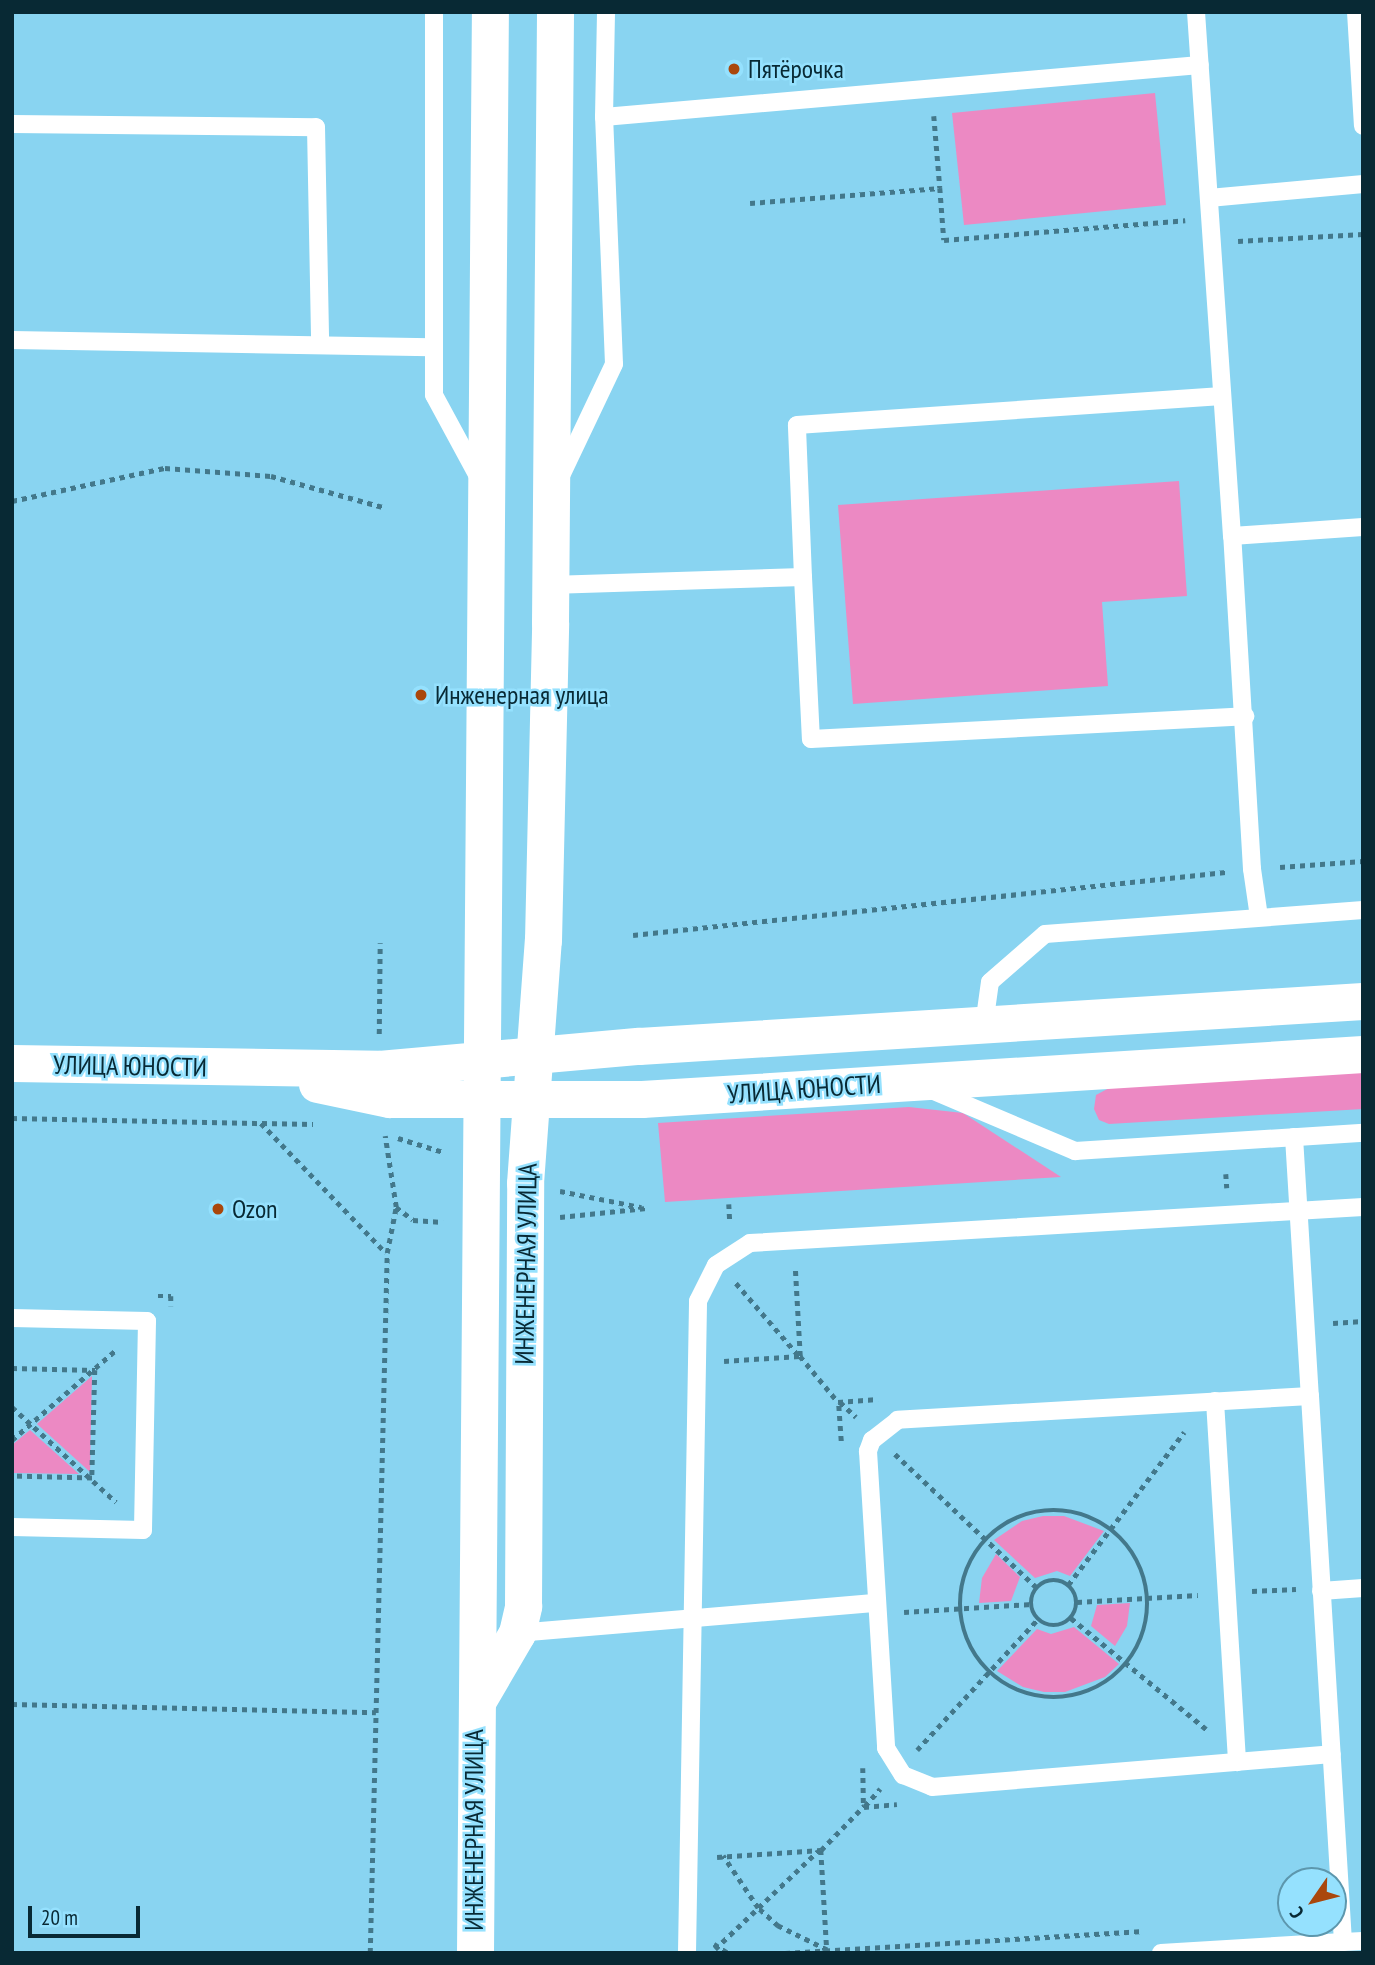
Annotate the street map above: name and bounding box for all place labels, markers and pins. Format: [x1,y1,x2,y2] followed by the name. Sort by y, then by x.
[748,53,844,85] place label: Пятёрочка
[726,61,742,77] marker: Пятёрочка
[435,679,609,711] place label: Инженерная улица
[413,687,429,703] marker: Инженерная улица
[232,1193,278,1225] place label: Ozon
[210,1201,226,1217] marker: Ozon

